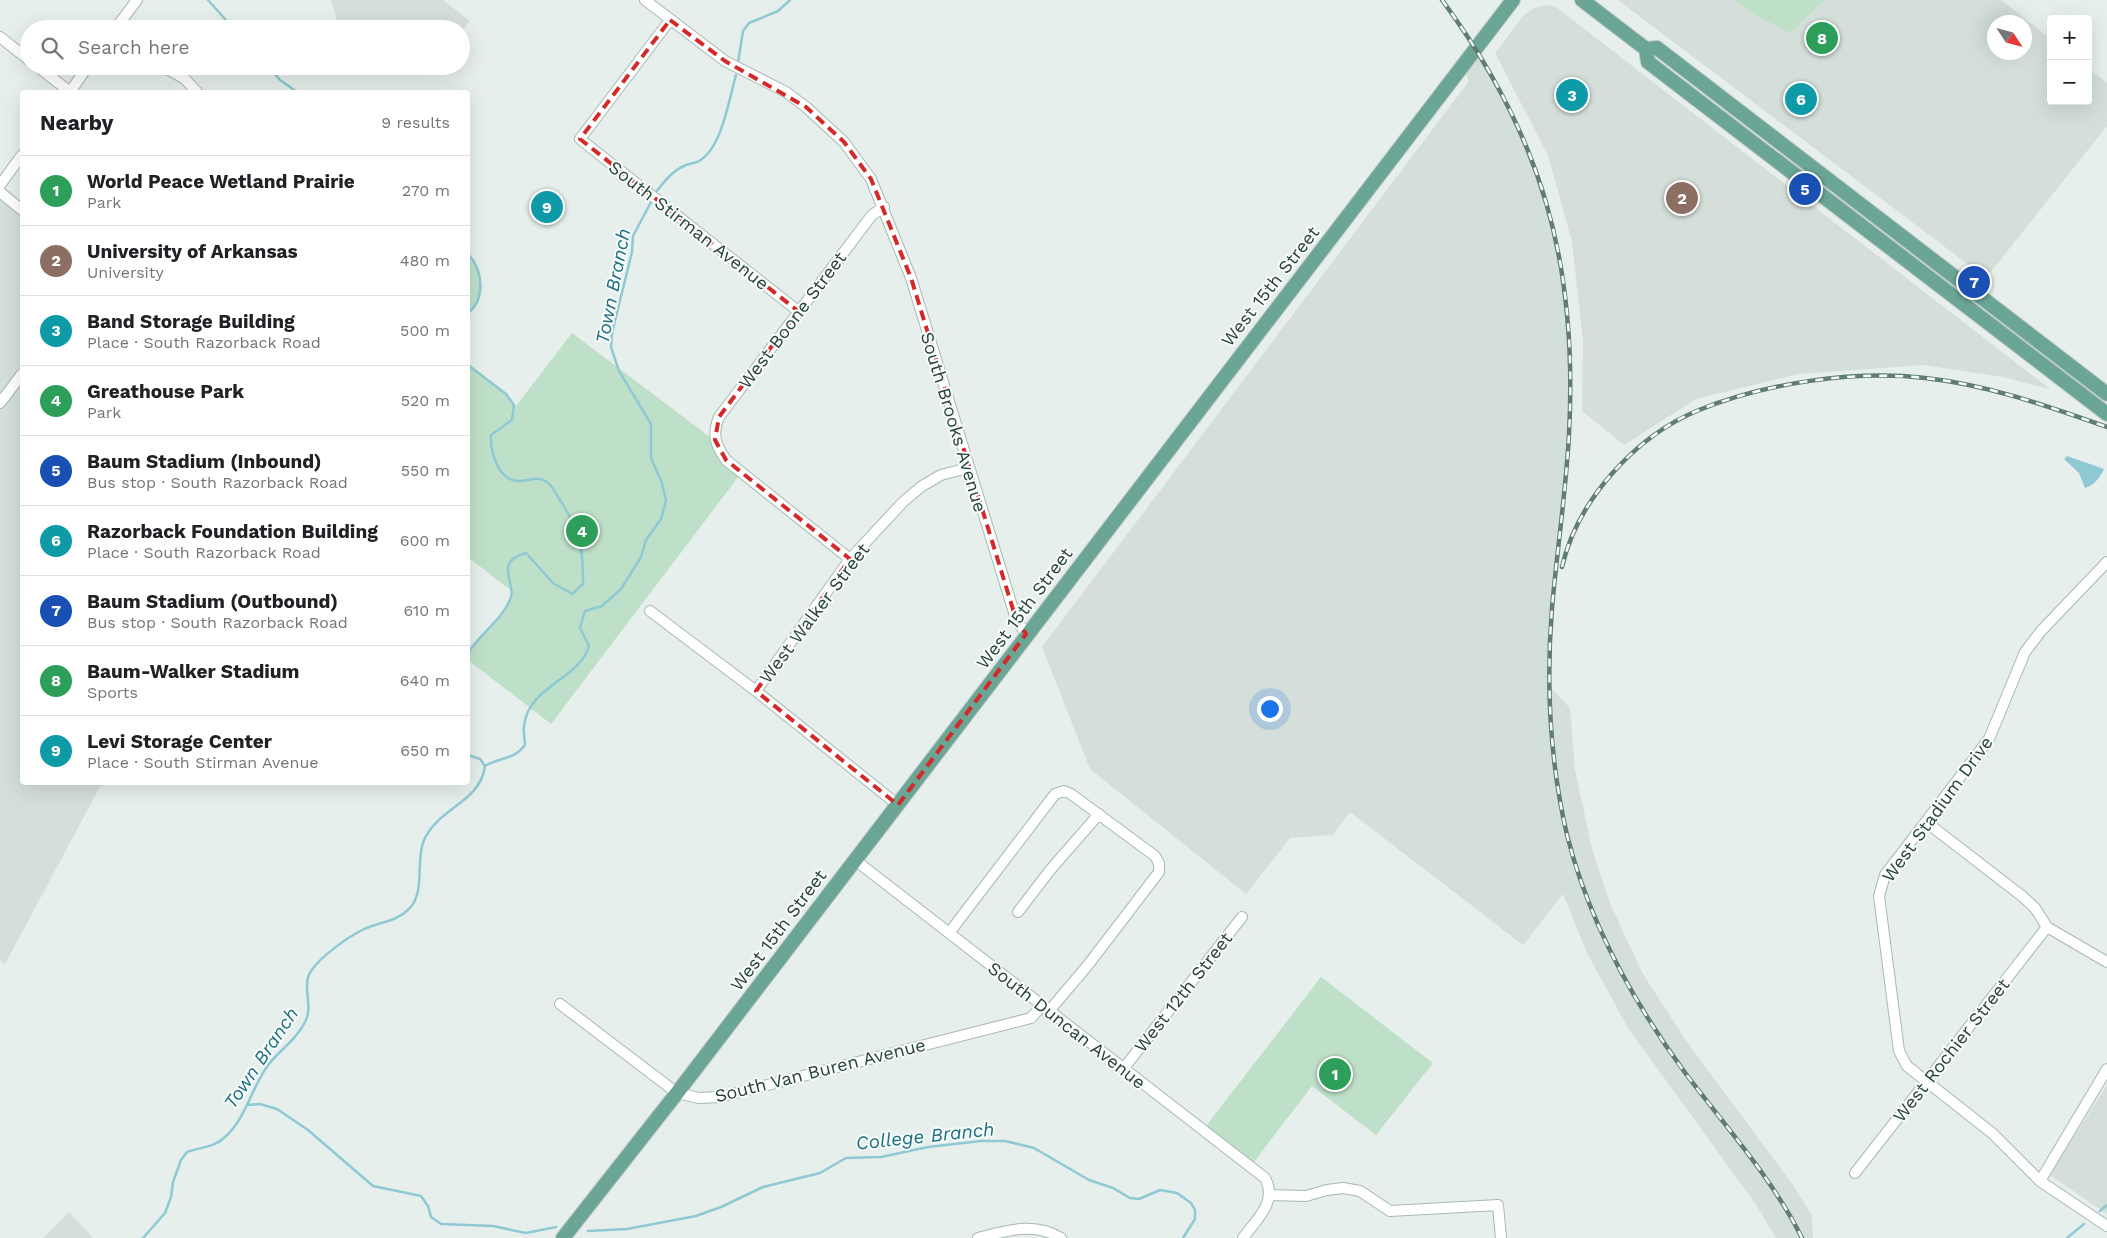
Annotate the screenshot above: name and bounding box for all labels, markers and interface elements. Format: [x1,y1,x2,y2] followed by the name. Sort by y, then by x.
[1987,15,2032,60] north arrow
[2047,15,2092,105] map controls
[2047,15,2092,60] button: +
[1806,19,1838,57] pin: 8
[20,20,470,75] search box
[38,34,66,62] icon: search
[78,36,189,59] text: Search here
[2047,60,2092,105] button: −
[1556,76,1588,114] pin: 3
[1785,80,1817,118] pin: 6
[40,110,113,135] text: Nearby
[381,113,450,132] text: 9 results
[605,156,773,294] street label: South Stirman Avenue
[87,170,355,193] text: World Peace Wetland Prairie
[1789,170,1821,208] pin: 5
[1666,179,1698,217] pin: 2
[53,181,59,200] text: 1
[402,181,450,200] text: 270 m
[531,188,563,226] pin: 9
[87,193,121,212] text: Park
[1217,222,1324,350] street label: West 15th Street
[591,226,635,346] water label: Town Branch
[87,240,298,263] text: University of Arkansas
[734,247,850,392] street label: West Boone Street
[51,251,61,270] text: 2
[400,251,450,270] text: 480 m
[87,263,164,282] text: University
[1958,263,1990,301] pin: 7
[87,310,295,333] text: Band Storage Building
[51,321,61,340] text: 3
[400,321,450,340] text: 500 m
[917,329,991,515] street label: South Brooks Avenue
[87,333,321,352] text: Place · South Razorback Road
[87,380,244,403] text: Greathouse Park
[51,391,61,410] text: 4
[401,391,450,410] text: 520 m
[87,403,121,422] text: Park
[87,450,322,473] text: Baum Stadium (Inbound)
[51,461,61,480] text: 5
[401,461,450,480] text: 550 m
[87,473,348,492] text: Bus stop · South Razorback Road
[566,512,598,550] pin: 4
[87,520,378,543] text: Razorback Foundation Building
[51,531,61,550] text: 6
[400,531,450,550] text: 600 m
[755,539,874,687] street label: West Walker Street
[87,543,321,562] text: Place · South Razorback Road
[972,543,1077,673] street label: West 15th Street
[87,590,338,613] text: Baum Stadium (Outbound)
[51,601,61,620] text: 7
[403,601,450,620] text: 610 m
[87,613,348,632] text: Bus stop · South Razorback Road
[87,660,299,683] text: Baum-Walker Stadium
[51,671,61,690] text: 8
[400,671,450,690] text: 640 m
[87,683,138,702] text: Sports
[1257,696,1283,722] your location
[87,730,272,753] text: Levi Storage Center
[1877,732,1997,886] street label: West Stadium Drive
[51,741,61,760] text: 9
[400,741,450,760] text: 650 m
[87,753,319,772] text: Place · South Stirman Avenue
[726,865,831,995] street label: West 15th Street
[1130,928,1237,1056] street label: West 12th Street
[984,957,1150,1093] street label: South Duncan Avenue
[1888,974,2014,1126] street label: West Rochier Street
[219,1003,303,1113] water label: Town Branch
[713,1034,927,1106] street label: South Van Buren Avenue
[1319,1055,1351,1093] pin: 1
[855,1117,995,1155] water label: College Branch

